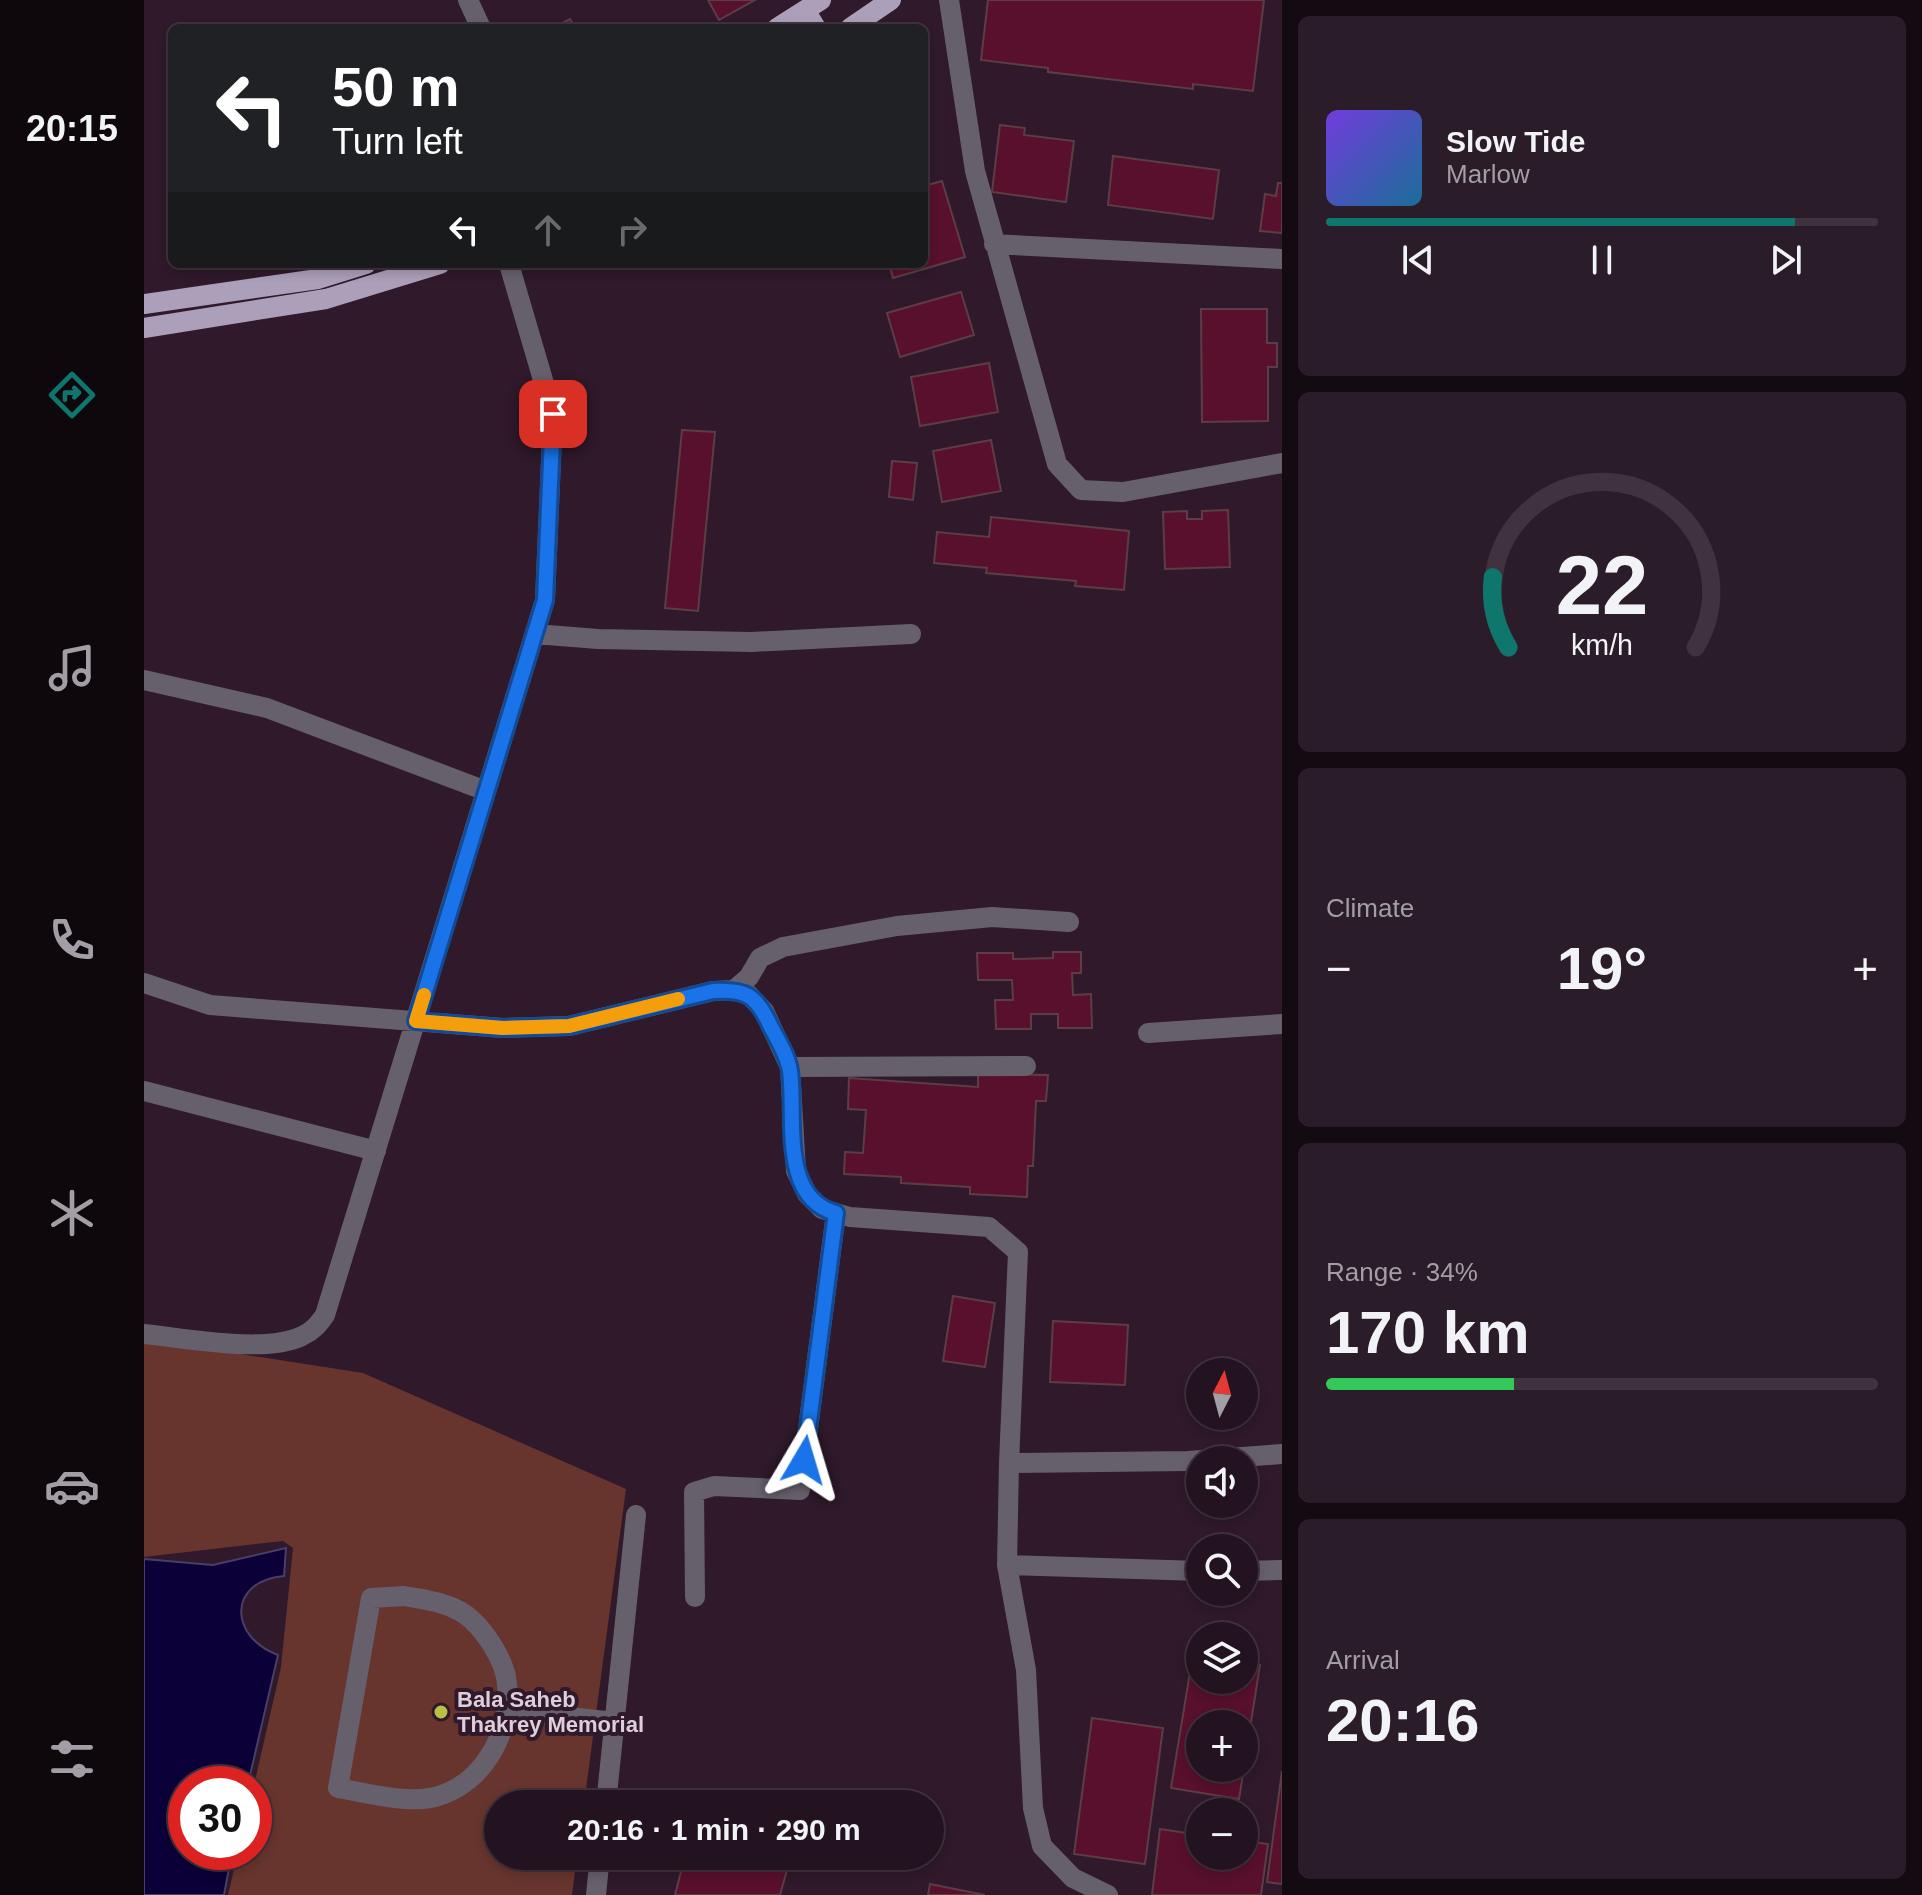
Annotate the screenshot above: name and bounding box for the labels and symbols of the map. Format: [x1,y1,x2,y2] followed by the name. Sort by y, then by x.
[519,380,587,448] pin
[1186,1358,1258,1430] north arrow
[762,1418,846,1502] position arrow
[457,1687,644,1737] place label: Bala Saheb Thakrey Memorial
[432,1703,450,1721] marker: Bala Saheb Thakrey Memorial
[168,1766,272,1870] speed limit sign: 30

